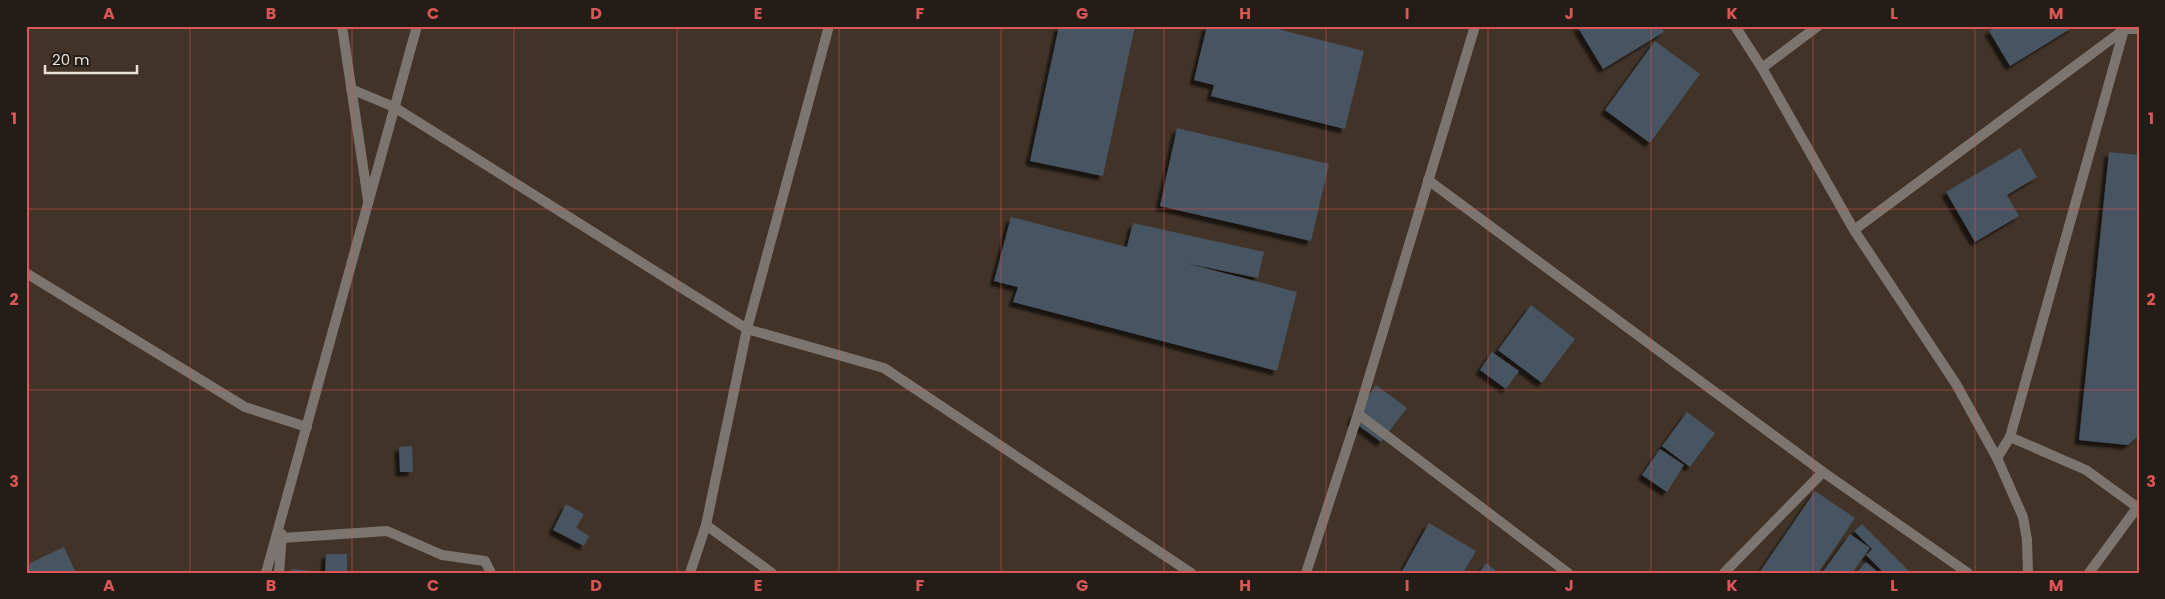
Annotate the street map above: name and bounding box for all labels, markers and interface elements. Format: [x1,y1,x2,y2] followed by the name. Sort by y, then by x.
[103,2,115,25] text: A
[266,2,276,25] text: B
[427,2,439,25] text: C
[590,2,602,25] text: D
[754,2,762,25] text: E
[916,2,925,25] text: F
[1076,2,1088,25] text: G
[1239,2,1251,25] text: H
[1405,2,1409,25] text: I
[1564,2,1574,25] text: J
[1726,2,1738,25] text: K
[1890,2,1898,25] text: L
[2049,2,2063,25] text: M
[45,42,138,74] scale bar
[52,49,90,70] text: 20 m
[11,107,17,130] text: 1
[2148,107,2154,130] text: 1
[9,288,19,311] text: 2
[2146,288,2156,311] text: 2
[9,470,19,493] text: 3
[2146,470,2156,493] text: 3
[103,574,115,597] text: A
[266,574,276,597] text: B
[427,574,439,597] text: C
[590,574,602,597] text: D
[754,574,762,597] text: E
[916,574,925,597] text: F
[1076,574,1088,597] text: G
[1239,574,1251,597] text: H
[1405,574,1409,597] text: I
[1564,574,1574,597] text: J
[1726,574,1738,597] text: K
[1890,574,1898,597] text: L
[2049,574,2063,597] text: M

